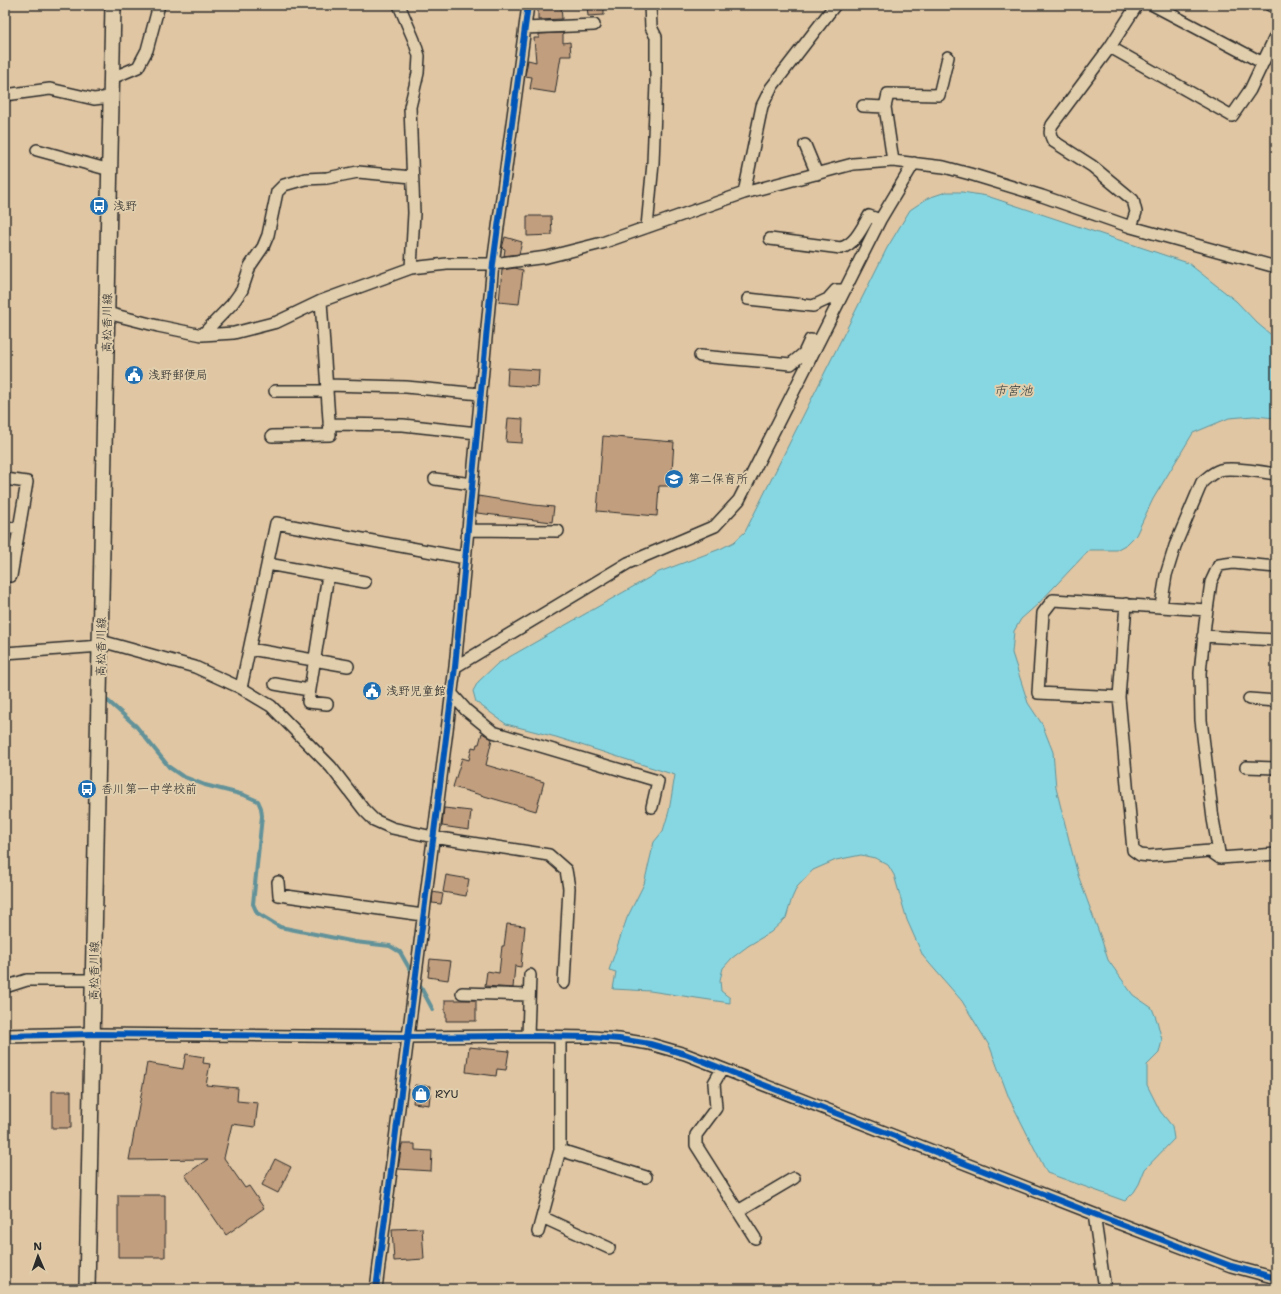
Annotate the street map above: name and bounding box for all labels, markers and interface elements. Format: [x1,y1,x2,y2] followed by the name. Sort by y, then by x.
[88,195,110,217] bus stop icon: 浅野
[113,198,137,214] place label: 浅野
[98,293,116,353] street label: 高松香川線
[123,364,145,386] public building icon: 浅野郵便局
[148,367,208,383] place label: 浅野郵便局
[993,382,1033,399] water label: 市宮池
[663,468,685,490] school or university icon: 第二保育所
[688,471,748,487] place label: 第二保育所
[92,617,110,677] street label: 高松香川線
[361,680,383,702] public building icon: 浅野児童館
[386,683,446,699] place label: 浅野児童館
[76,778,98,800] bus stop icon: 香川第一中学校前
[101,781,197,797] place label: 香川第一中学校前
[85,941,103,1001] street label: 高松香川線
[410,1083,432,1105] shop icon: RYU
[435,1086,459,1102] place label: RYU
[18,1236,58,1276] north arrow
[33,1239,43,1254] text: N

